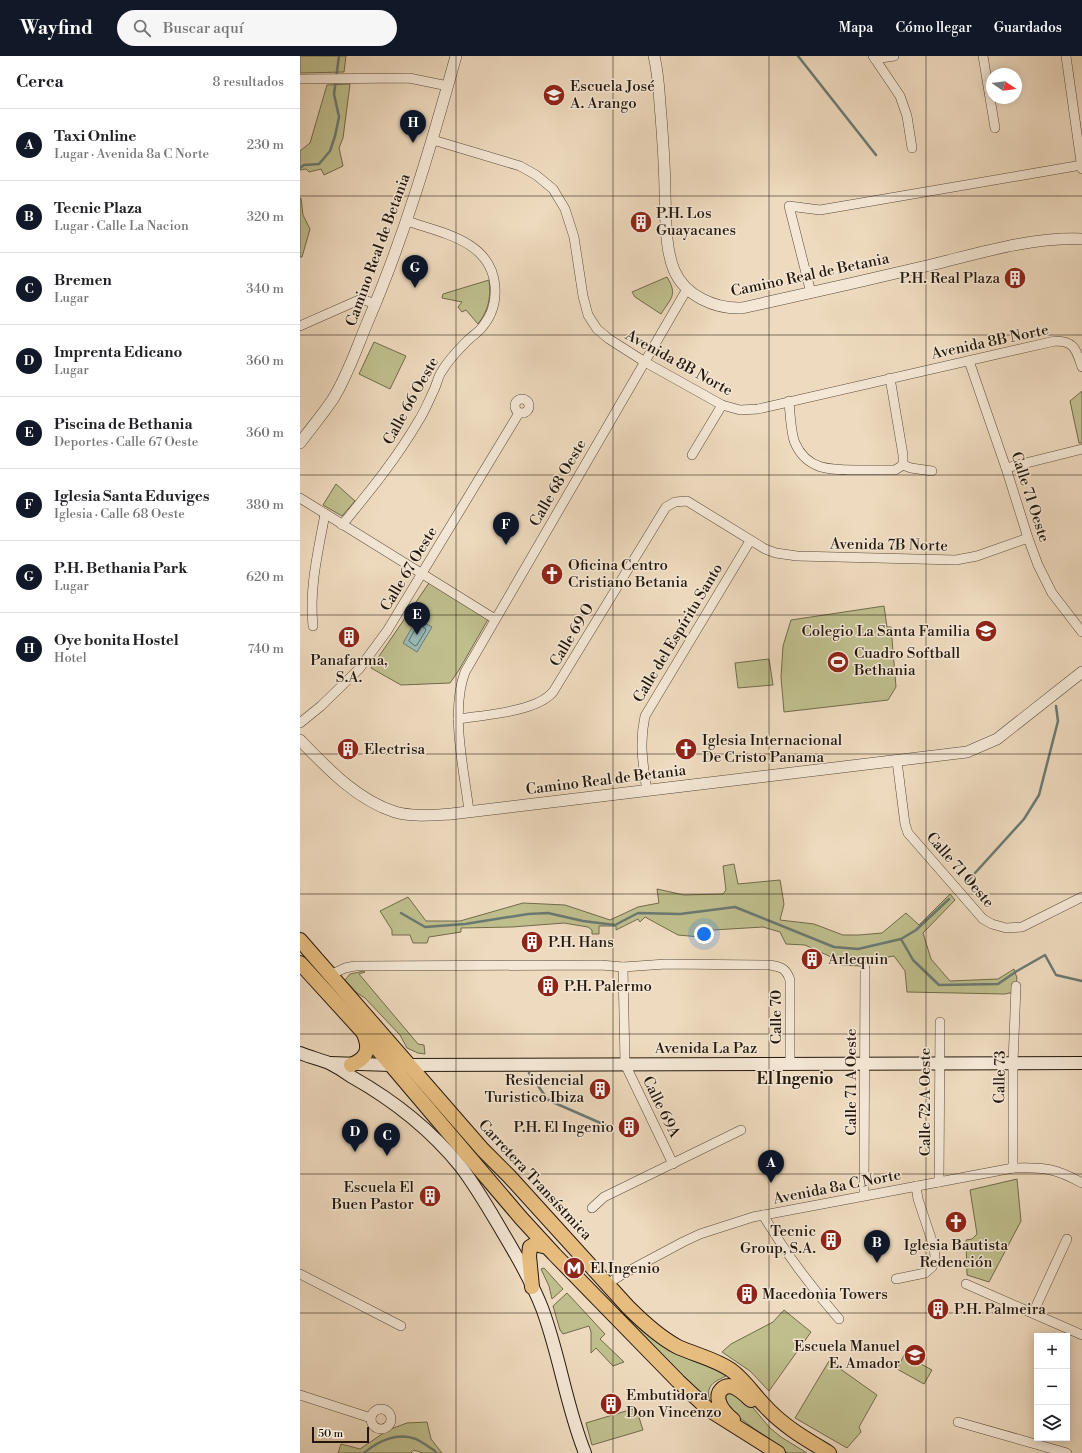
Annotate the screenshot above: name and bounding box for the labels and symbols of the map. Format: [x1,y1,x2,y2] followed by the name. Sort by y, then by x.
[986,68,1022,104] north arrow
[569,77,655,113] place label: Escuela José A. Arango
[541,82,567,108] school or university icon: Escuela José A. Arango
[400,110,426,143] pin: H
[341,171,415,329] street label: Camino Real de Betania
[656,204,736,240] place label: P.H. Los Guayacanes
[628,209,654,235] building icon: P.H. Los Guayacanes
[729,249,891,301] street label: Camino Real de Betania
[402,255,428,288] pin: G
[1002,265,1028,291] building icon: P.H. Real Plaza
[899,269,1000,288] place label: P.H. Real Plaza
[929,320,1050,364] street label: Avenida 8B Norte
[621,325,736,400] street label: Avenida 8B Norte
[379,354,443,448] street label: Calle 66 Oeste
[525,436,591,530] street label: Calle 68 Oeste
[1006,449,1054,545] street label: Calle 71 Oeste
[493,512,519,545] pin: F
[376,523,442,615] street label: Calle 67 Oeste
[829,534,948,556] street label: Avenida 7B Norte
[568,556,688,592] place label: Oficina Centro Cristiano Betania
[629,560,727,706] street label: Calle del Espíritu Santo
[539,561,565,587] church icon: Oficina Centro Cristiano Betania
[546,600,598,670] street label: Calle 69 O
[404,602,430,635] pin: E
[973,618,999,644] school or university icon: Colegio La Santa Familia
[801,622,970,641] place label: Colegio La Santa Familia
[336,624,362,650] building icon: Panafarma, S.A.
[853,644,961,680] place label: Cuadro Softball Bethania
[825,649,851,675] sports icon: Cuadro Softball Bethania
[310,651,388,687] place label: Panafarma, S.A.
[702,731,843,767] place label: Iglesia Internacional De Cristo Panama
[335,736,361,762] building icon: Electrisa
[673,736,699,762] church icon: Iglesia Internacional De Cristo Panama
[364,740,426,759] place label: Electrisa
[525,761,688,799] street label: Camino Real de Betania
[922,828,998,912] street label: Calle 71 Oeste
[694,924,714,944] your location
[519,929,545,955] building icon: P.H. Hans
[548,933,614,952] place label: P.H. Hans
[799,946,825,972] building icon: Arlequin
[827,950,888,969] place label: Arlequin
[535,973,561,999] building icon: P.H. Palermo
[564,977,652,996] place label: P.H. Palermo
[767,990,786,1044] street label: Calle 70
[842,1028,861,1136] street label: Calle 71 A Oeste
[654,1039,757,1058] street label: Avenida La Paz
[916,1048,935,1156] street label: Calle 72 A Oeste
[990,1050,1010,1104] street label: Calle 73
[757,1069,833,1089] district label: El Ingenio
[484,1071,585,1107] place label: Residencial Turistico Ibiza
[638,1073,684,1141] street label: Calle 69A
[587,1076,613,1102] building icon: Residencial Turistico Ibiza
[616,1114,642,1140] building icon: P.H. El Ingenio
[474,1116,596,1245] street label: Carretera Transístmica
[513,1118,614,1137] place label: P.H. El Ingenio
[342,1119,368,1152] pin: D
[374,1123,400,1156] pin: C
[758,1150,784,1183] pin: A
[770,1165,903,1209] street label: Avenida 8a C Norte
[330,1178,415,1214] place label: Escuela El Buen Pastor
[417,1183,443,1209] building icon: Escuela El Buen Pastor
[943,1209,969,1235] church icon: Iglesia Bautista Redención
[740,1222,816,1258] place label: Tecnic Group, S.A.
[818,1227,844,1253] building icon: Tecnic Group, S.A.
[864,1230,890,1263] pin: B
[904,1236,1009,1272] place label: Iglesia Bautista Redención
[561,1255,587,1281] metro station icon: El Ingenio
[590,1259,660,1278] place label: El Ingenio
[734,1281,760,1307] building icon: Macedonia Towers
[762,1285,888,1304] place label: Macedonia Towers
[925,1296,951,1322] building icon: P.H. Palmeira
[954,1300,1046,1319] place label: P.H. Palmeira
[794,1337,901,1373] place label: Escuela Manuel E. Amador
[902,1342,928,1368] school or university icon: Escuela Manuel E. Amador
[626,1386,722,1422] place label: Embutidora Don Vincenzo
[598,1391,624,1417] building icon: Embutidora Don Vincenzo
[312,1425,369,1444] scale bar

